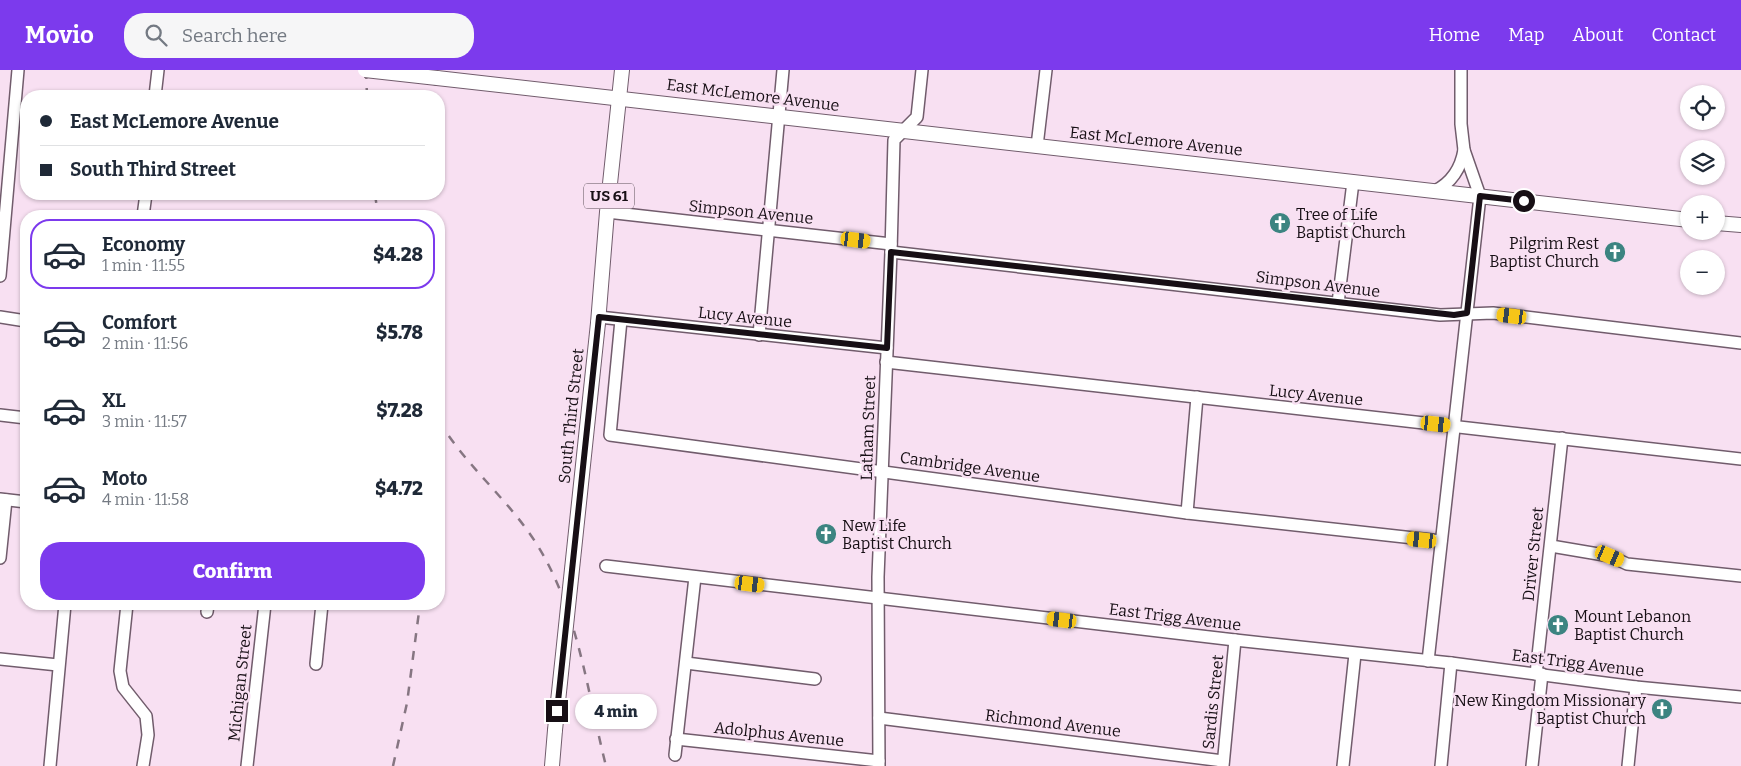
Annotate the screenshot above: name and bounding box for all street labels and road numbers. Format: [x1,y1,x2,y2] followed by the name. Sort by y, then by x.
[665,75,841,115] street label: East McLemore Avenue
[1068,122,1244,160] street label: East McLemore Avenue
[584,184,634,208] road number: US 61
[688,196,814,228] street label: Simpson Avenue
[1255,267,1381,301] street label: Simpson Avenue
[697,303,793,331] street label: Lucy Avenue
[554,347,588,484] street label: South Third Street
[857,375,879,481] street label: Latham Street
[1268,381,1364,409] street label: Lucy Avenue
[899,448,1041,486] street label: Cambridge Avenue
[1519,506,1547,602] street label: Driver Street
[1108,599,1242,635] street label: East Trigg Avenue
[224,623,256,743] street label: Michigan Street
[1511,645,1645,681] street label: East Trigg Avenue
[1199,654,1227,750] street label: Sardis Street
[984,705,1122,741] street label: Richmond Avenue
[713,718,845,750] street label: Adolphus Avenue

